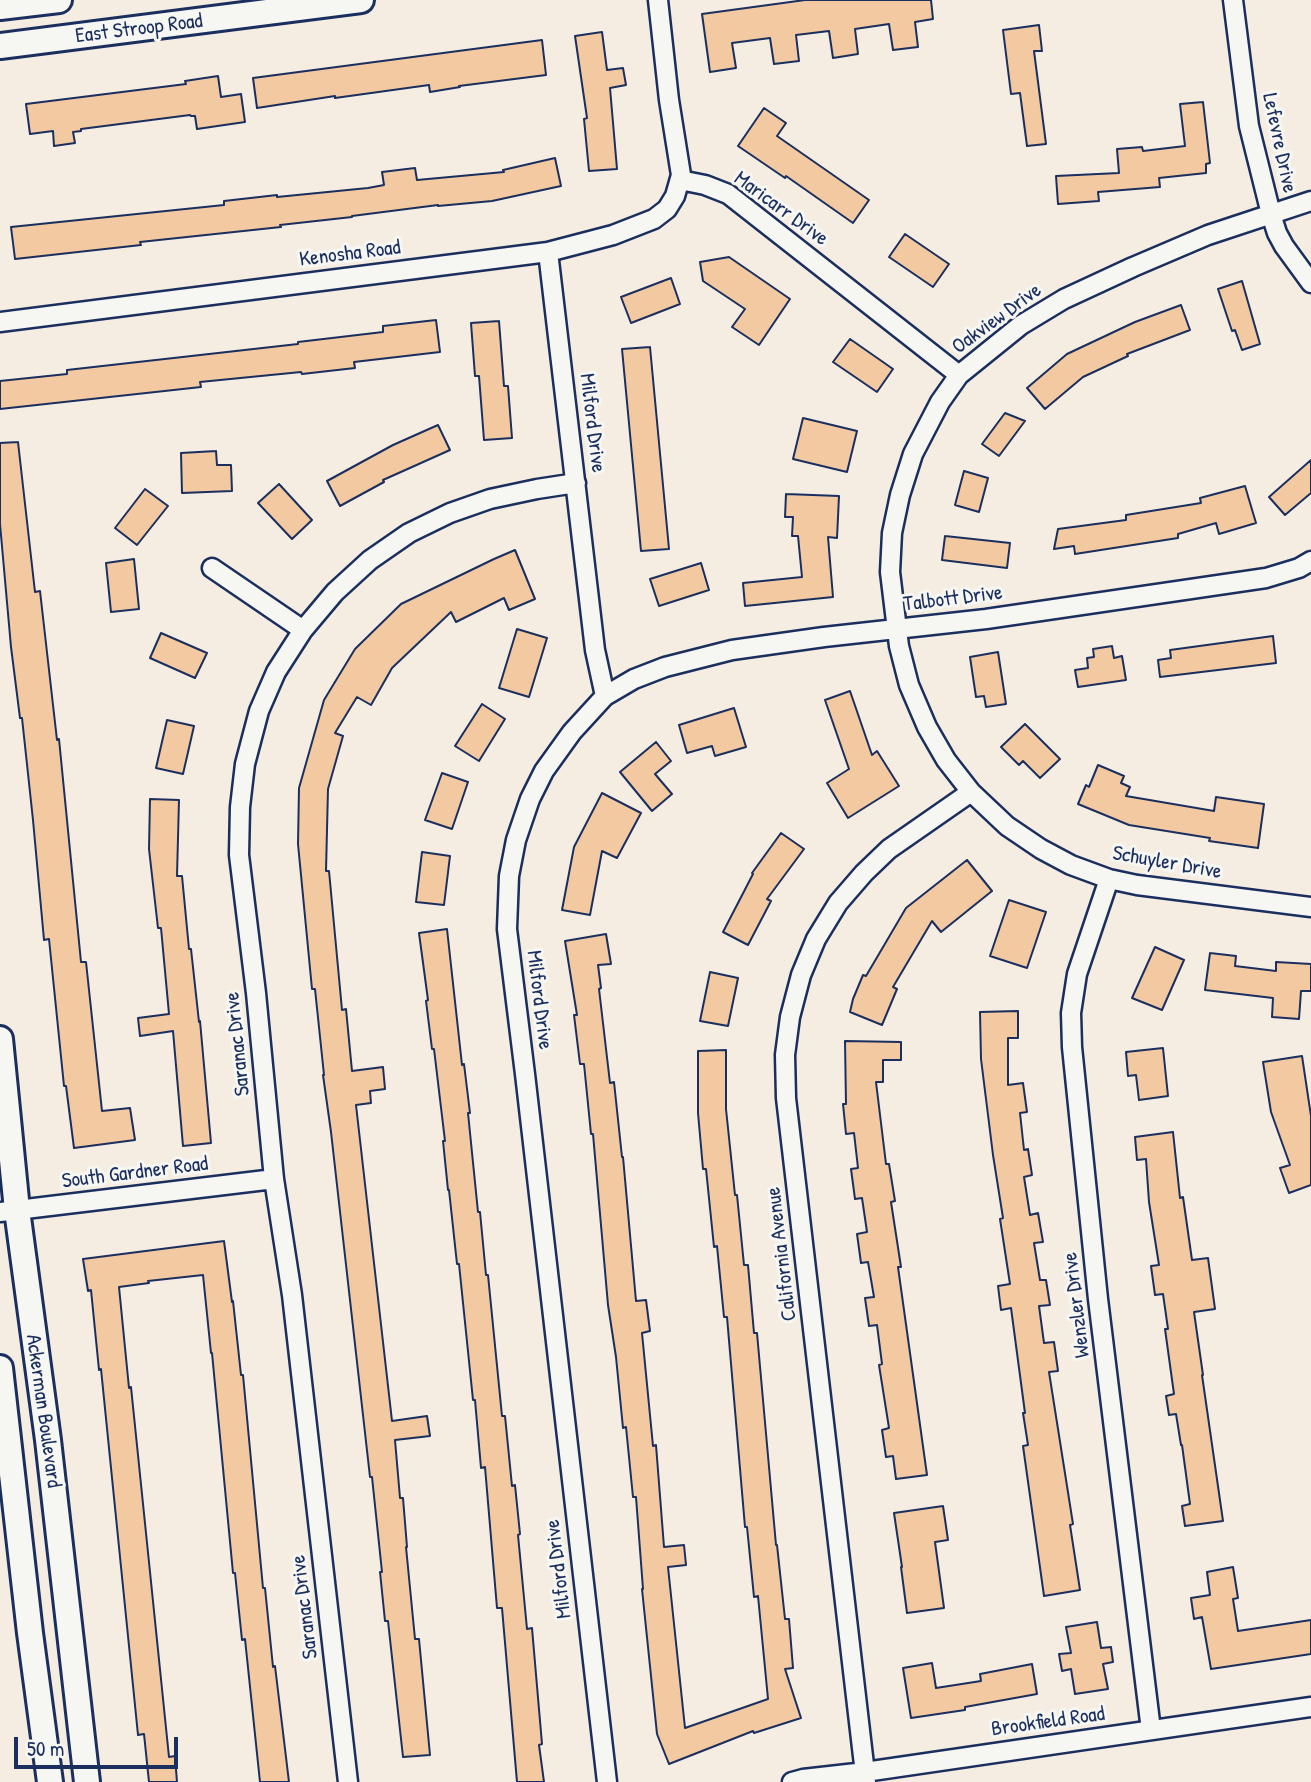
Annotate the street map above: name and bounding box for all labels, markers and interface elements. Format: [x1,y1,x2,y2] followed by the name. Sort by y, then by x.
[74,9,204,49] street label: East Stroop Road
[1256,91,1302,195] street label: Lefevre Drive
[729,166,833,252] street label: Maricarr Drive
[298,235,402,273] street label: Kenosha Road
[947,278,1047,360] street label: Oakview Drive
[573,372,611,474] street label: Milford Drive
[902,580,1004,618] street label: Talbott Drive
[1111,841,1223,885] street label: Schuyler Drive
[520,949,558,1051] street label: Milford Drive
[220,991,256,1097] street label: Saranac Drive
[60,1152,210,1194] street label: South Gardner Road
[761,1186,803,1322] street label: California Avenue
[1058,1251,1096,1359] street label: Wenzler Drive
[20,1333,66,1489] street label: Ackerman Boulevard
[540,1518,578,1620] street label: Milford Drive
[286,1554,324,1660] street label: Saranac Drive
[990,1702,1106,1742] street label: Brookfield Road
[18,1722,182,1766] scale bar
[27,1734,64,1763] text: 50 m

